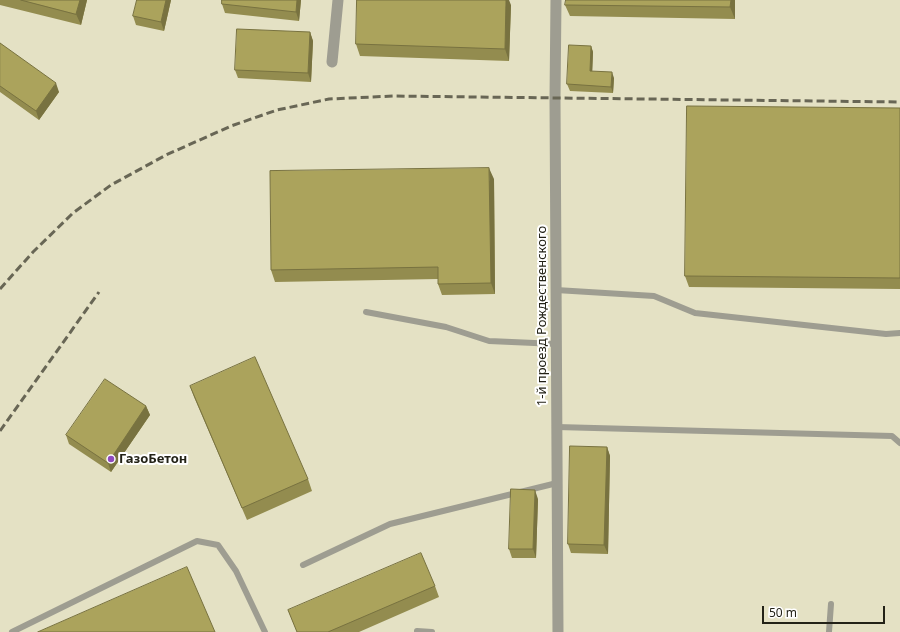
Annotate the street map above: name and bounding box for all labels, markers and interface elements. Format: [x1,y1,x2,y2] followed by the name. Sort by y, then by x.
[534,226,550,406] street label: 1-й проезд Рождественского
[119,451,187,467] place label: ГазоБетон
[106,454,116,464] marker: ГазоБетон
[764,598,887,624] scale bar
[769,604,797,621] text: 50 m

